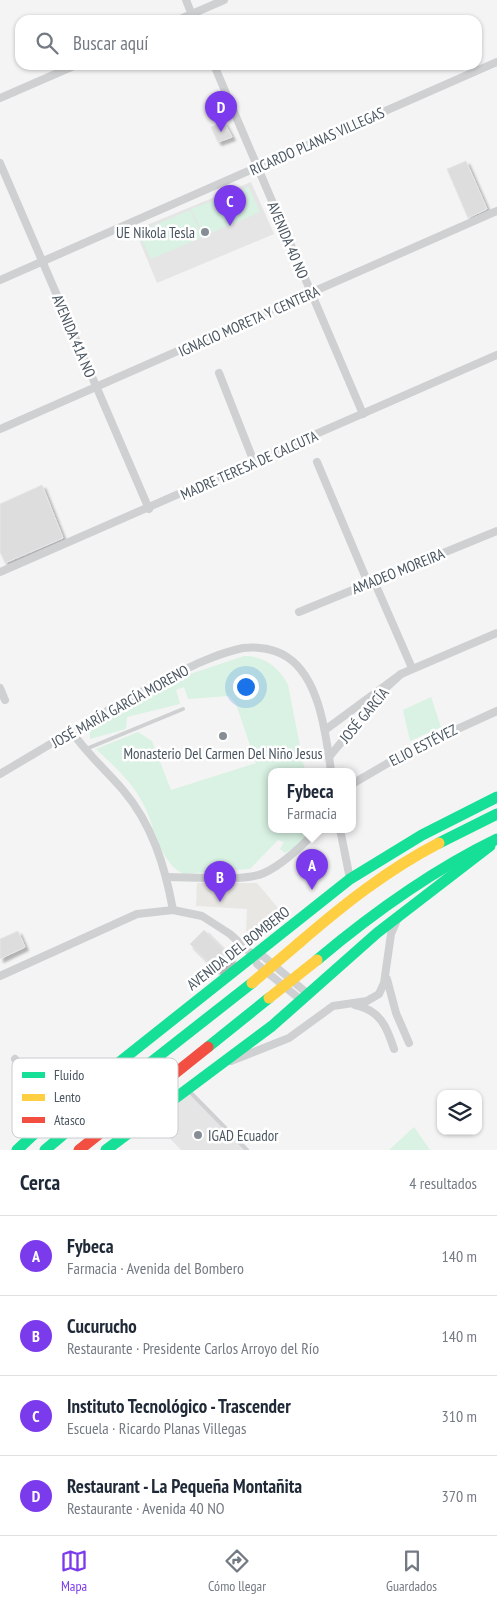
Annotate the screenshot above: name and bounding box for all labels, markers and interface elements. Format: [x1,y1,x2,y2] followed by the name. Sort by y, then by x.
[15,15,482,70] search box
[33,29,61,57] icon: search
[73,31,148,55] text: Buscar aquí
[205,91,237,132] pin: D
[247,103,387,179] street label: RICARDO PLANAS VILLEGAS
[214,185,246,226] pin: C
[263,199,313,281] street label: AVENIDA 40 NO
[116,223,195,242] place label: UE Nikola Tesla
[199,226,211,238] marker: UE Nikola Tesla
[176,281,323,361] street label: IGNACIO MORETA Y CENTERA
[48,292,100,380] street label: AVENIDA 41A NO
[178,426,321,504] street label: MADRE TERESA DE CALCUTA
[349,543,448,598] street label: AMADEO MOREIRA
[47,660,192,752] street label: JOSÉ MARÍA GARCÍA MORENO
[233,674,259,700] your location
[335,683,393,747] street label: JOSÉ GARCÍA
[386,720,460,770] street label: ELIO ESTÉVEZ
[217,730,229,742] marker: Monasterio Del Carmen Del Niño Jesus
[124,744,322,763] place label: Monasterio Del Carmen Del Niño Jesus
[268,768,356,833] popup
[287,779,334,803] text: Fybeca
[287,803,337,823] text: Farmacia
[296,849,328,890] pin: A
[204,861,236,902] pin: B
[183,902,293,994] street label: AVENIDA DEL BOMBERO
[12,1058,178,1138] legend
[54,1066,84,1084] text: Fluido
[54,1088,81,1106] text: Lento
[437,1090,482,1135] map controls
[437,1090,482,1135] button: layers
[54,1111,85,1129] text: Atasco
[208,1126,279,1145] place label: IGAD Ecuador
[192,1129,204,1141] marker: IGAD Ecuador
[20,1169,60,1196] text: Cerca
[409,1173,477,1193] text: 4 resultados
[67,1234,114,1258] text: Fybeca
[32,1246,40,1266] text: A
[442,1246,477,1266] text: 140 m
[67,1258,244,1278] text: Farmacia · Avenida del Bombero
[67,1314,137,1338] text: Cucurucho
[32,1326,40,1346] text: B
[442,1326,477,1346] text: 140 m
[67,1338,319,1358] text: Restaurante · Presidente Carlos Arroyo del Río
[67,1394,291,1418] text: Instituto Tecnológico - Trascender
[32,1406,40,1426] text: C
[442,1406,477,1426] text: 310 m
[67,1418,246,1438] text: Escuela · Ricardo Planas Villegas
[67,1474,302,1498] text: Restaurant - La Pequeña Montañita
[32,1486,40,1506] text: D
[442,1486,477,1506] text: 370 m
[67,1498,225,1518] text: Restaurante · Avenida 40 NO
[60,1547,88,1595] tab: Mapa
[208,1547,266,1595] tab: Cómo llegar
[386,1547,437,1595] tab: Guardados

